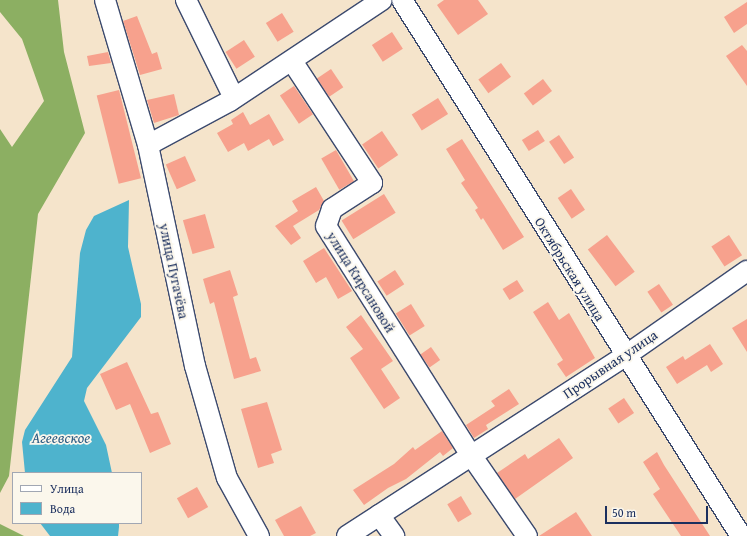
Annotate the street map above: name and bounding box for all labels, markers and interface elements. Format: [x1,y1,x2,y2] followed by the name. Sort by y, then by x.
[531,214,609,324] street label: Октябрьская улица
[156,222,192,320] street label: улица Пугачёва
[323,228,399,336] street label: улица Кирсановой
[559,326,661,402] street label: Прорывная улица
[32,429,90,447] water label: Агеевское
[12,472,142,524] legend
[50,480,84,497] text: Улица
[607,498,710,524] scale bar
[50,500,75,517] text: Вода
[612,504,636,521] text: 50 m

